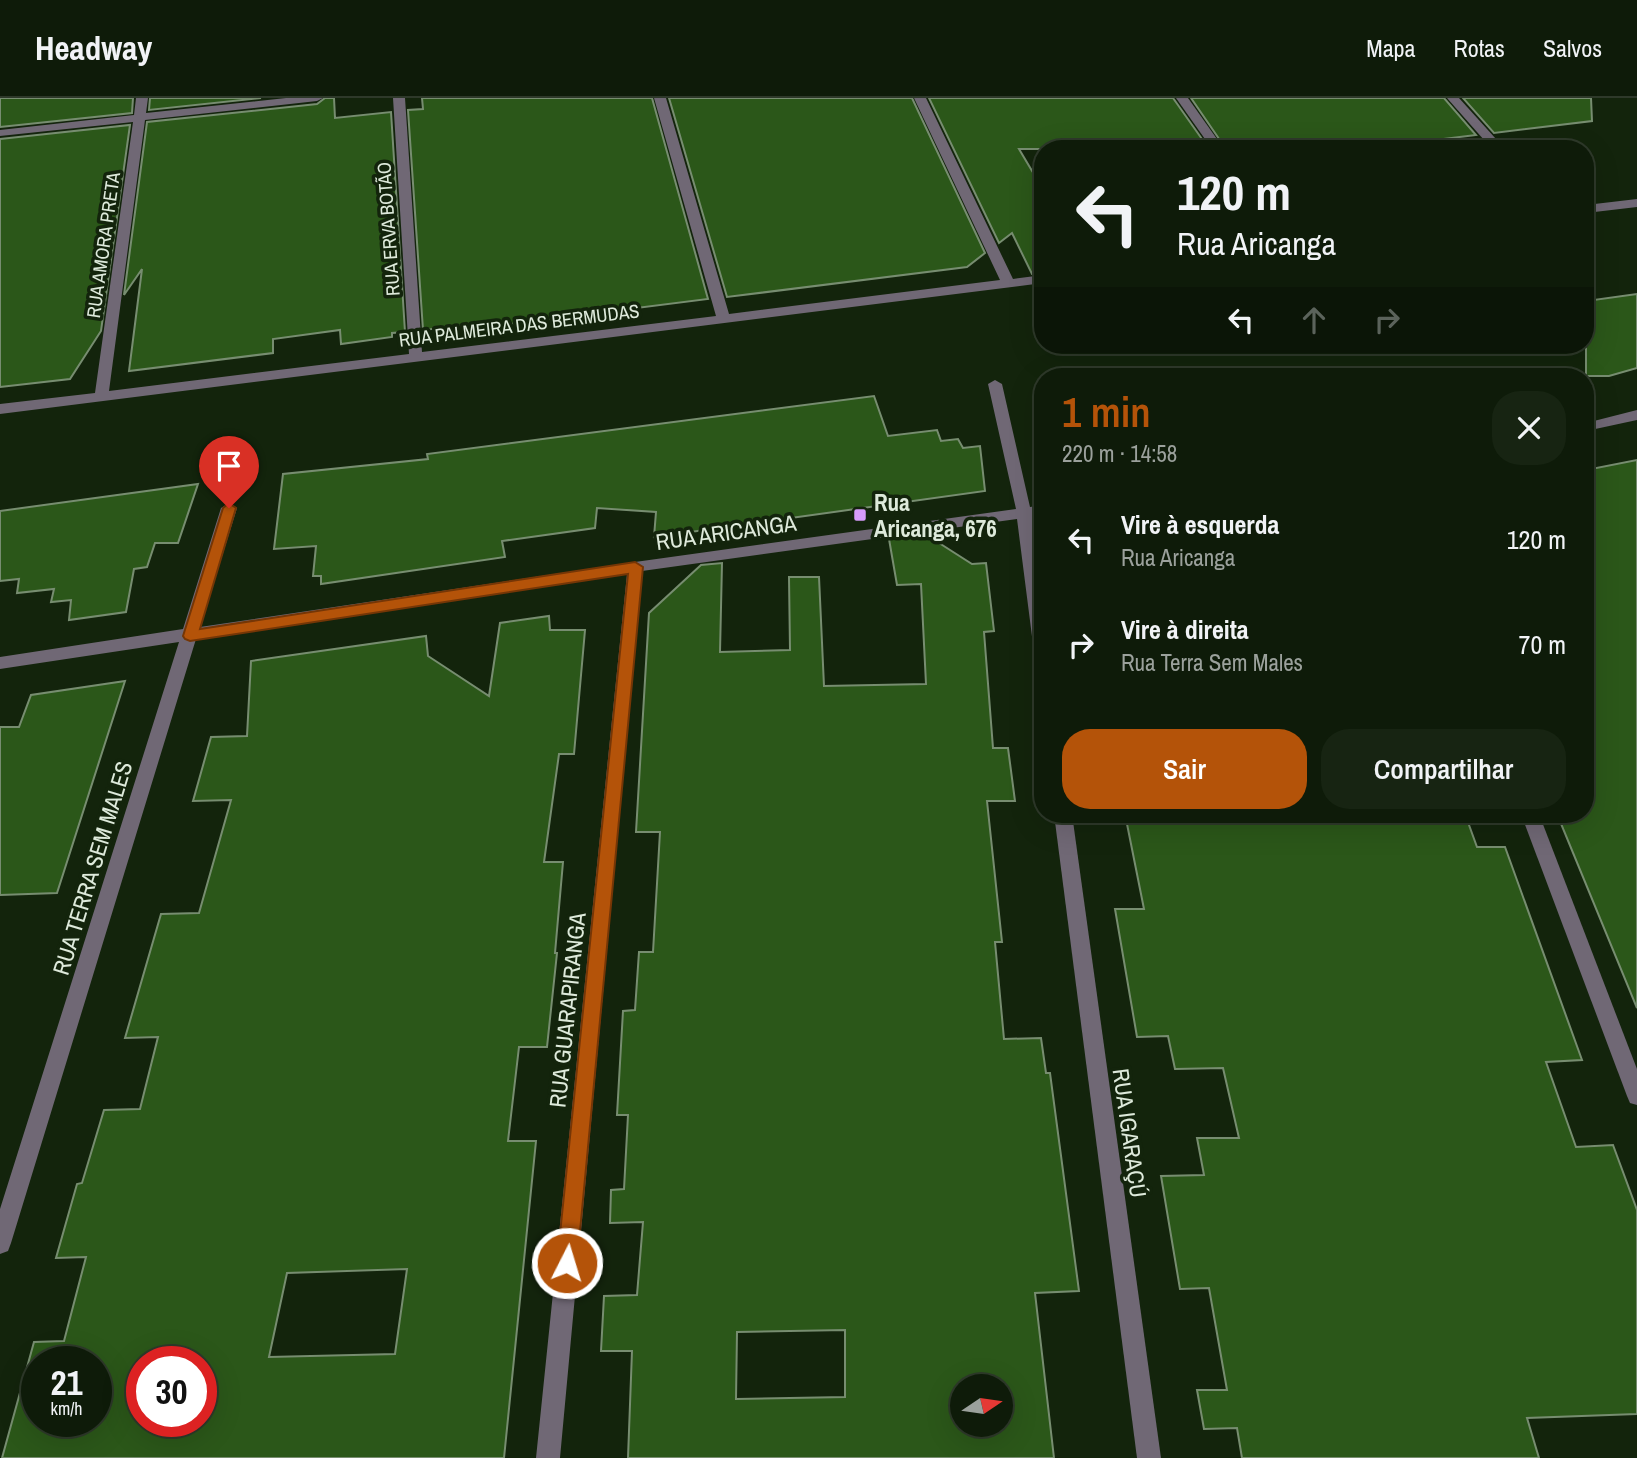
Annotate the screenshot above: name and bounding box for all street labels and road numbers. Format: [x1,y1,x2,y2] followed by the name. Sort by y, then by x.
[370,161,406,297] street label: RUA ERVA BOTÃO
[80,170,126,320] street label: RUA AMORA PRETA
[397,297,641,353] street label: RUA PALMEIRA DAS BERMUDAS
[654,507,799,557] street label: RUA ARICANGA
[45,757,139,979] street label: RUA TERRA SEM MALES
[541,911,593,1109] street label: RUA GUARAPIRANGA
[1106,1066,1154,1200] street label: RUA IGARAÇÚ

